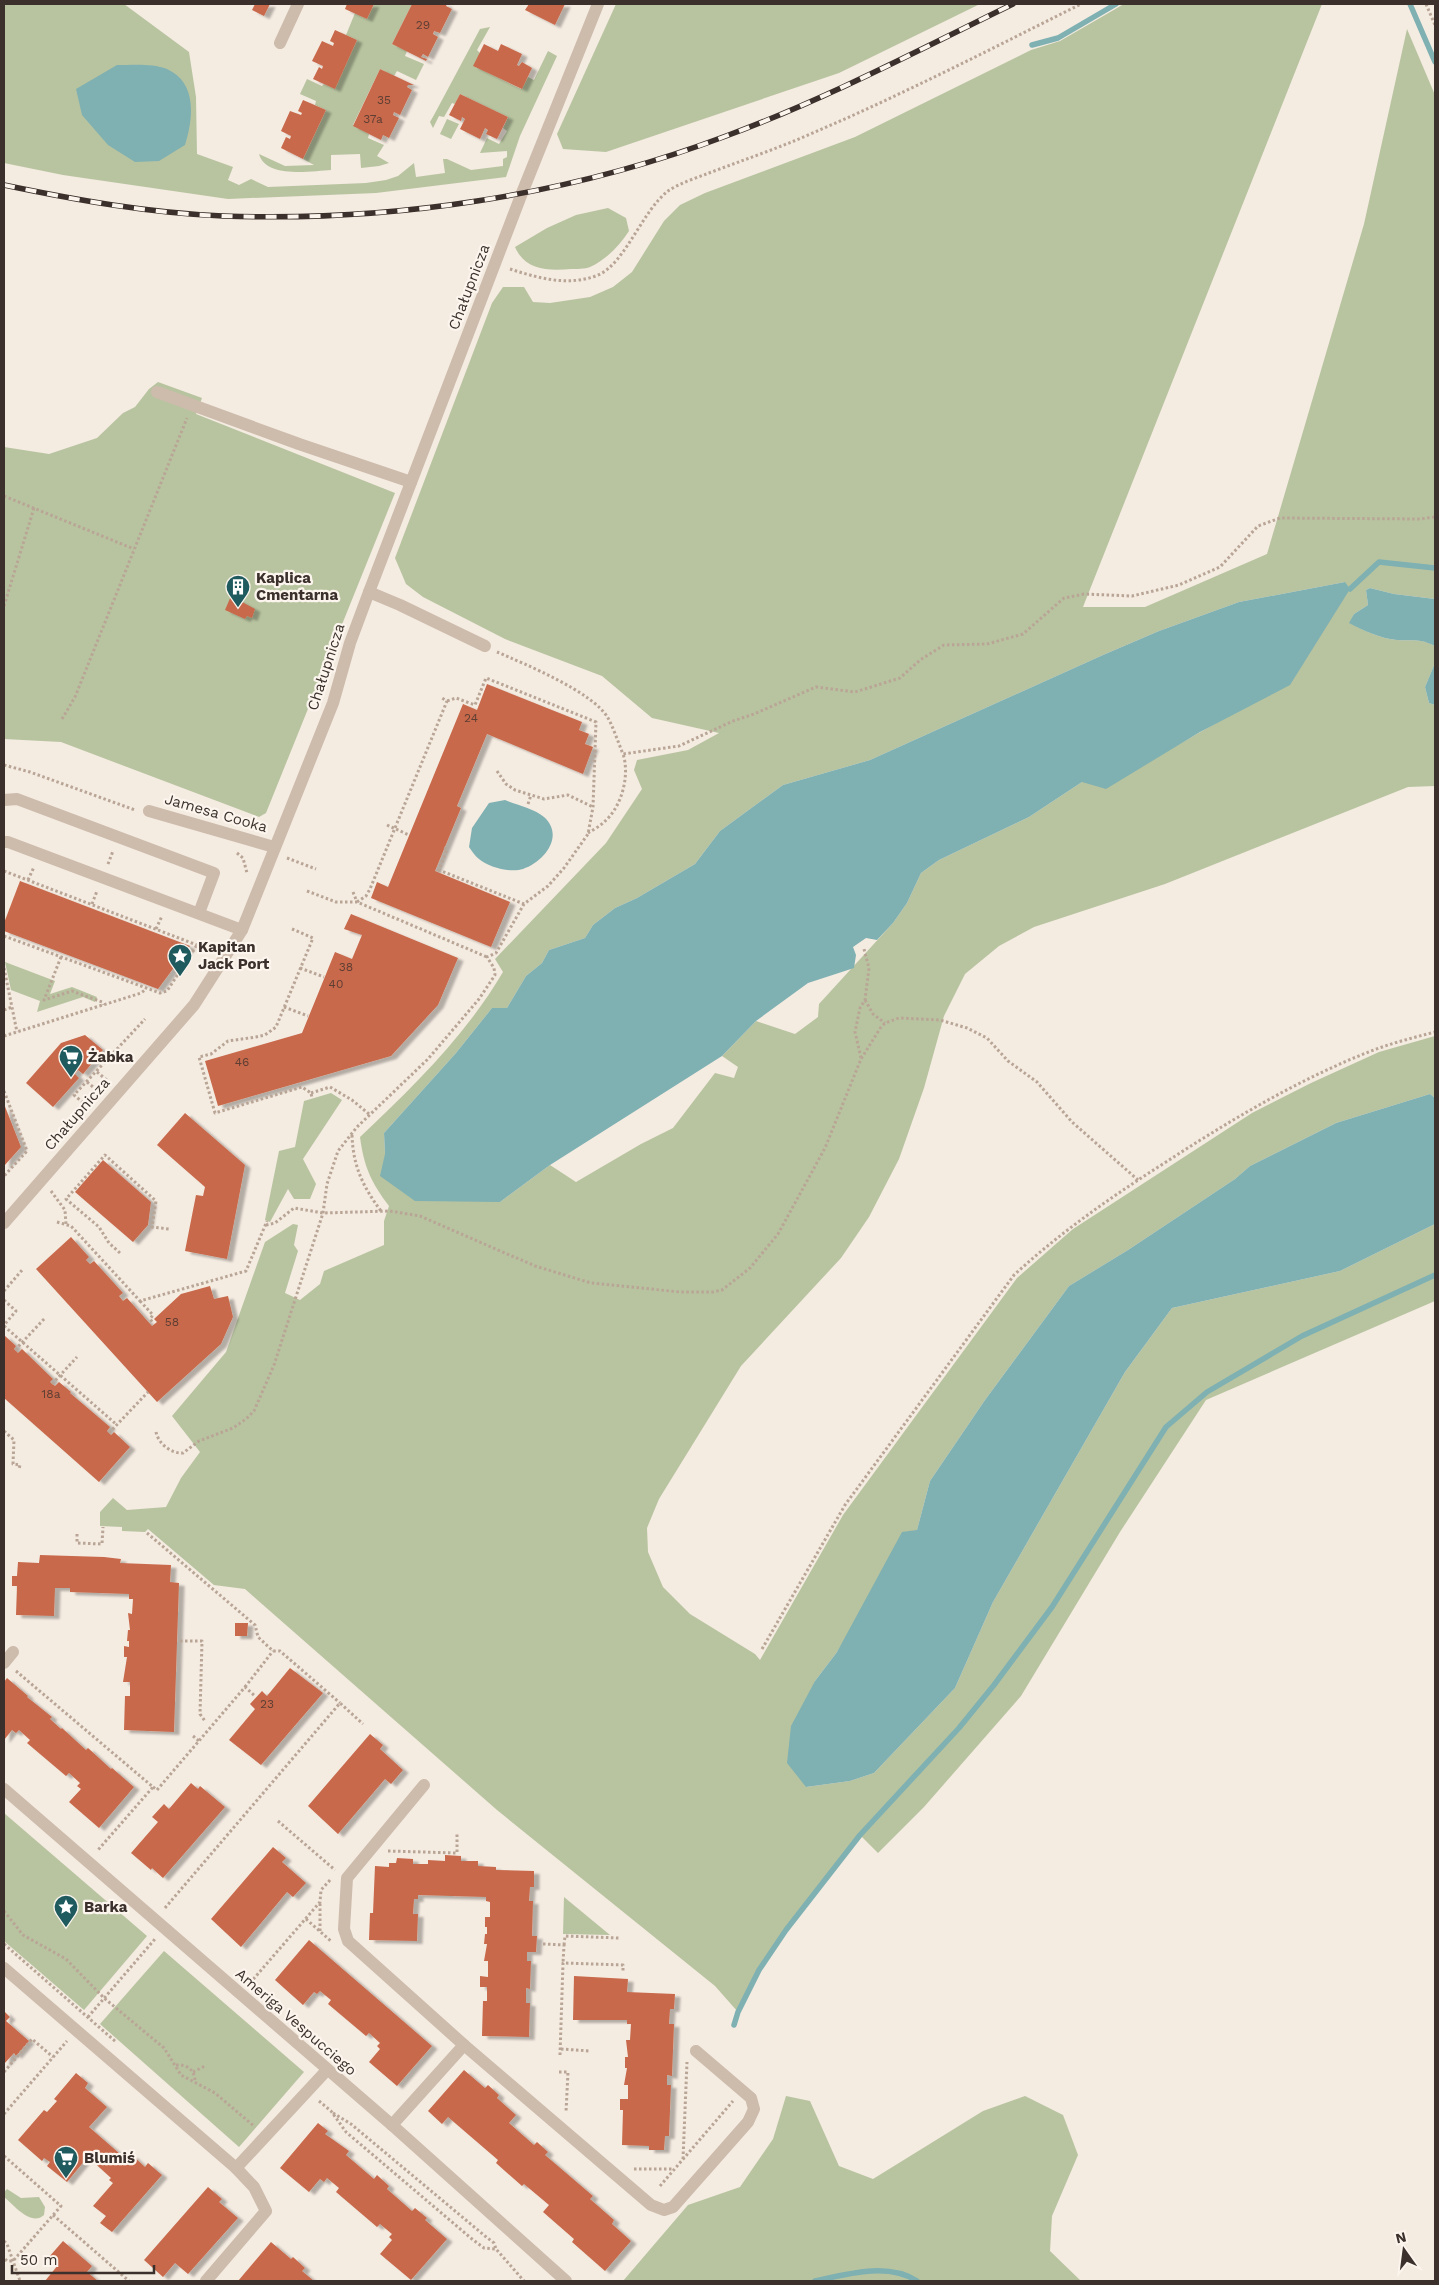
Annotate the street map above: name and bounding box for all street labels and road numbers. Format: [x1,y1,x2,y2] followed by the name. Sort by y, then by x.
[444,241,494,332] street label: Chałupnicza
[303,621,349,713] street label: Chałupnicza
[163,790,270,836] street label: Jamesa Cooka
[41,1074,114,1154] street label: Chałupnicza
[232,1965,360,2079] street label: Ameriga Vespucciego

